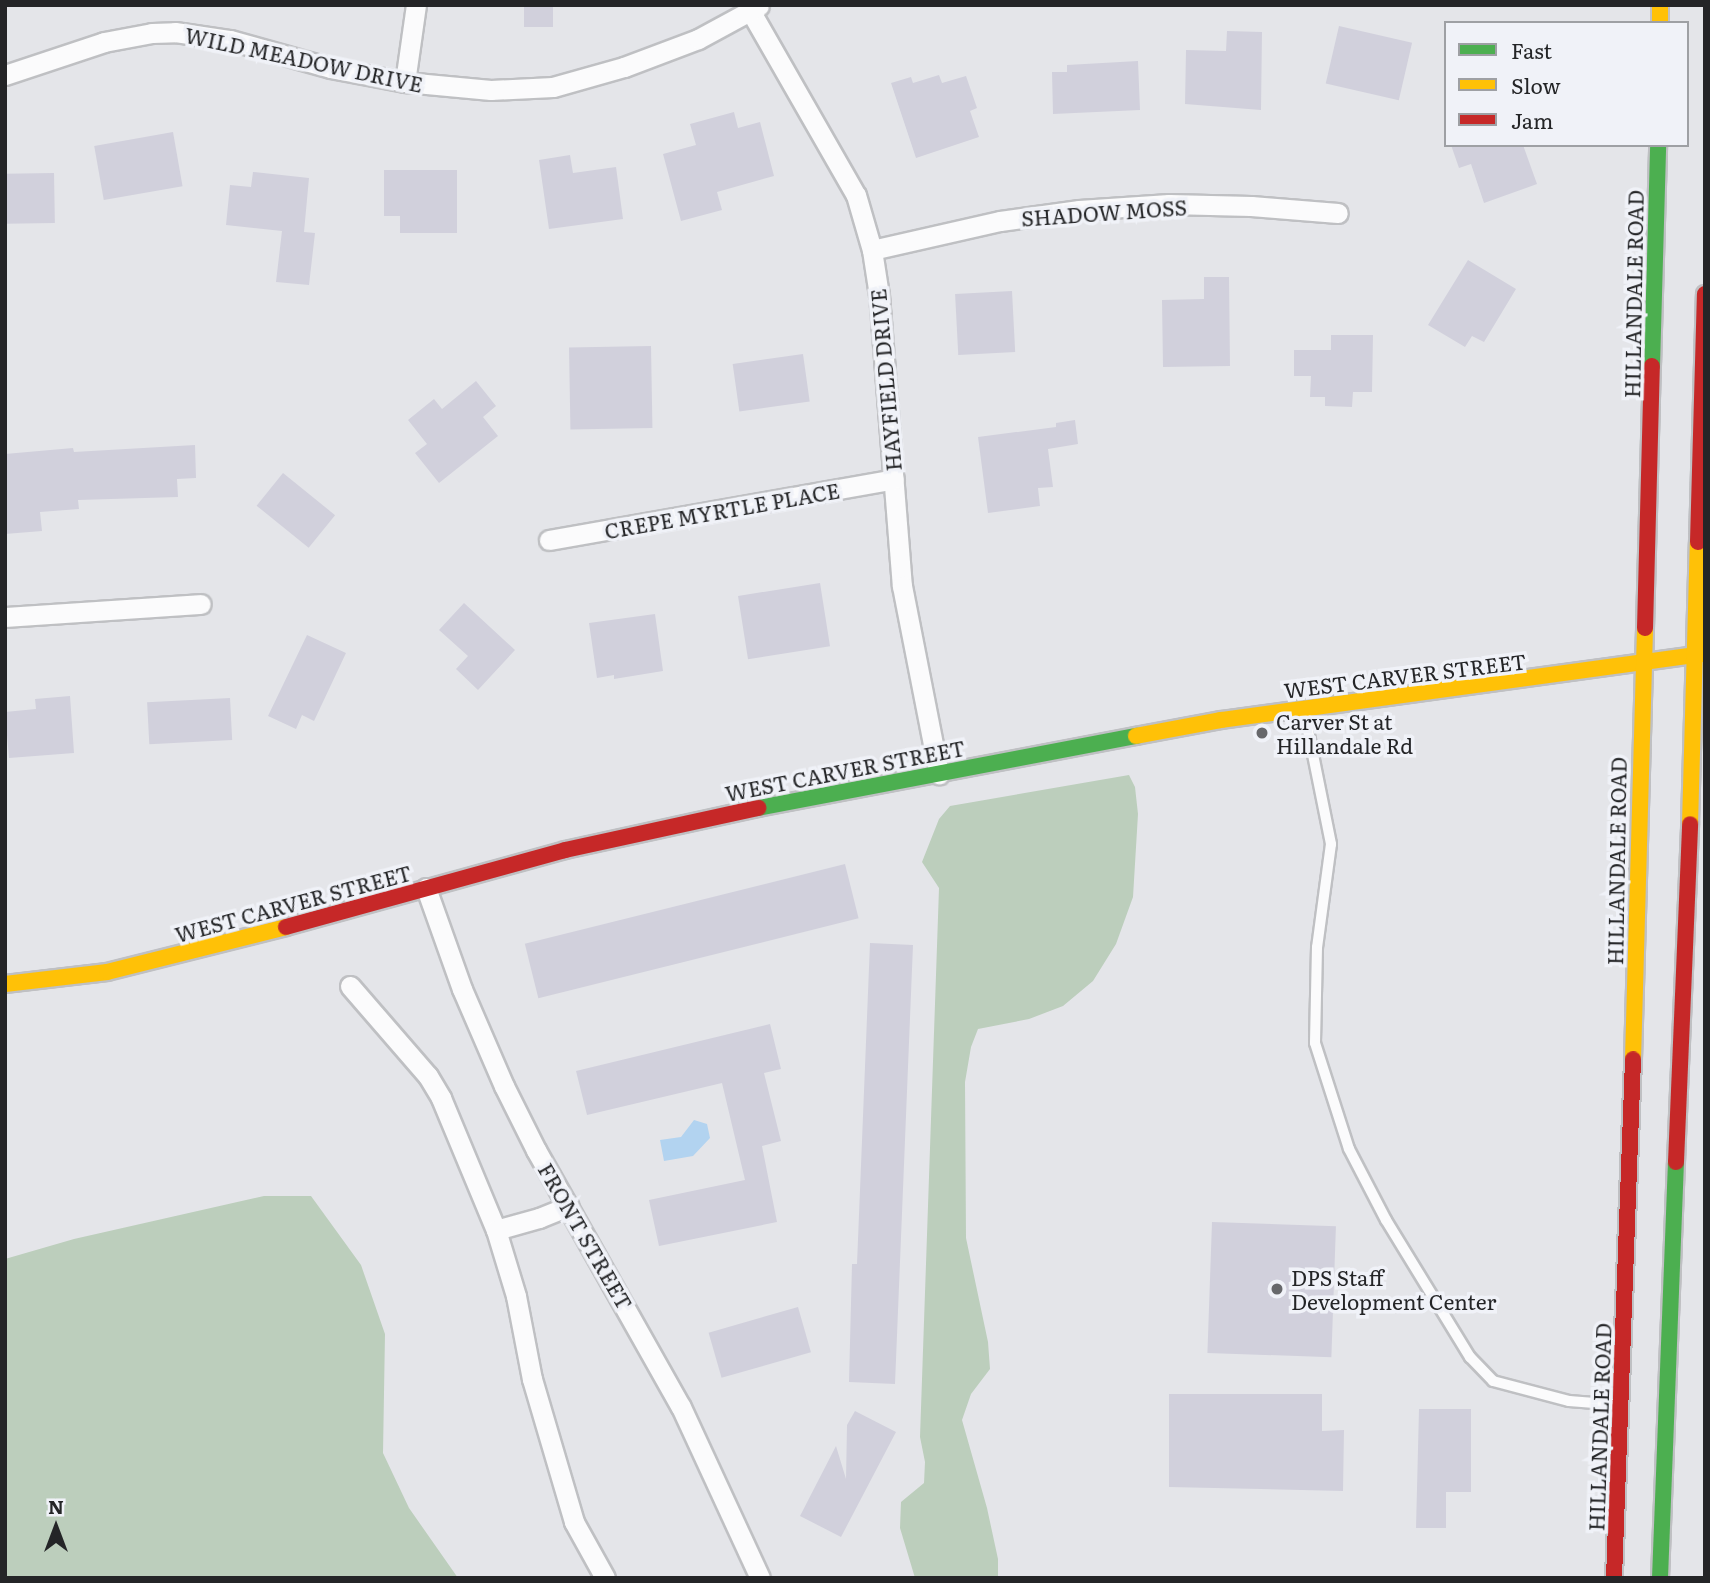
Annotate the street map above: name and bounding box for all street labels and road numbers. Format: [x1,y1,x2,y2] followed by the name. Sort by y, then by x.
[183,21,425,97] street label: WILD MEADOW DRIVE
[1619,190,1647,398] street label: HILLANDALE ROAD
[1020,194,1188,230] street label: SHADOW MOSS
[864,288,906,472] street label: HAYFIELD DRIVE
[602,477,842,543] street label: CREPE MYRTLE PLACE
[1282,648,1528,702] street label: WEST CARVER STREET
[723,734,967,806] street label: WEST CARVER STREET
[1602,757,1630,965] street label: HILLANDALE ROAD
[172,859,414,947] street label: WEST CARVER STREET
[534,1158,638,1314] street label: FRONT STREET
[1583,1323,1615,1531] street label: HILLANDALE ROAD

